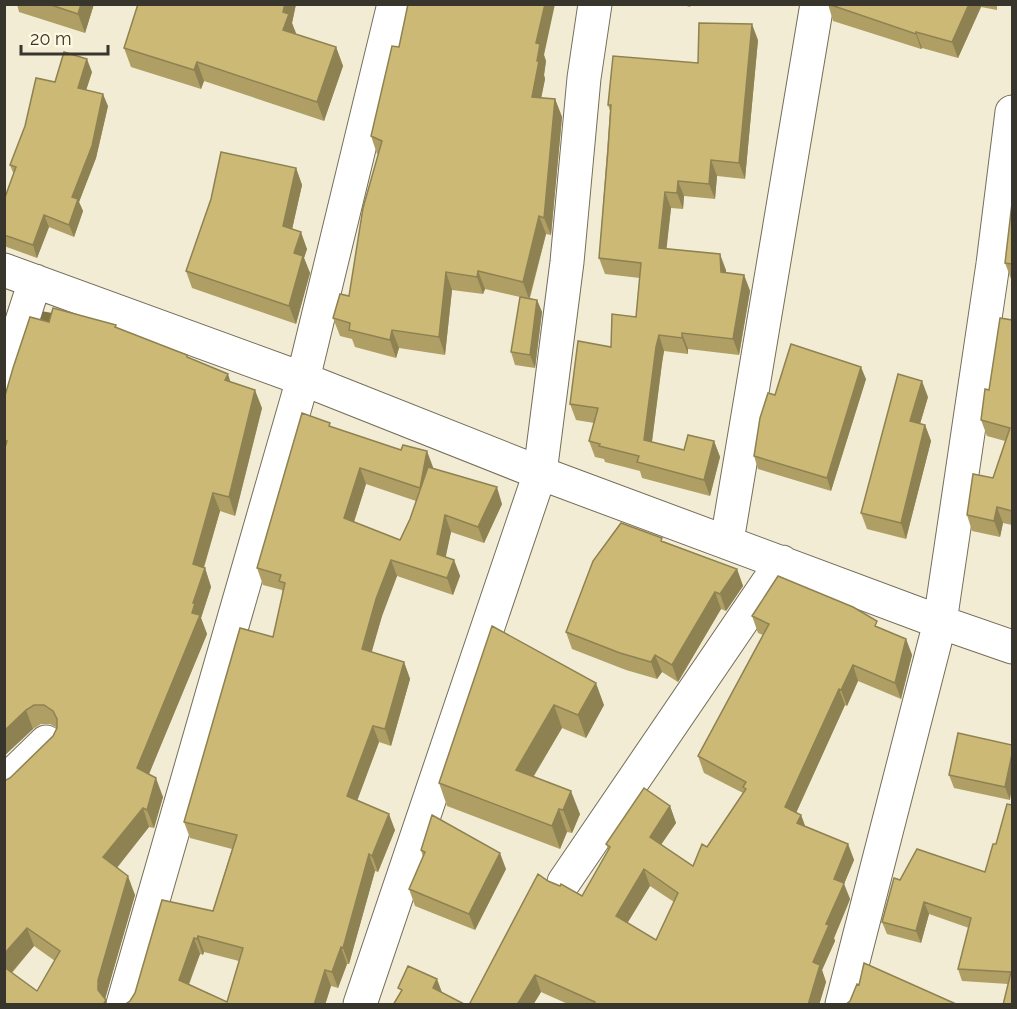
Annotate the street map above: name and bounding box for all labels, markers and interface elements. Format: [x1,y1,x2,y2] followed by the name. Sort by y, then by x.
[21,18,108,56] scale bar
[30,28,72,49] text: 20 m

